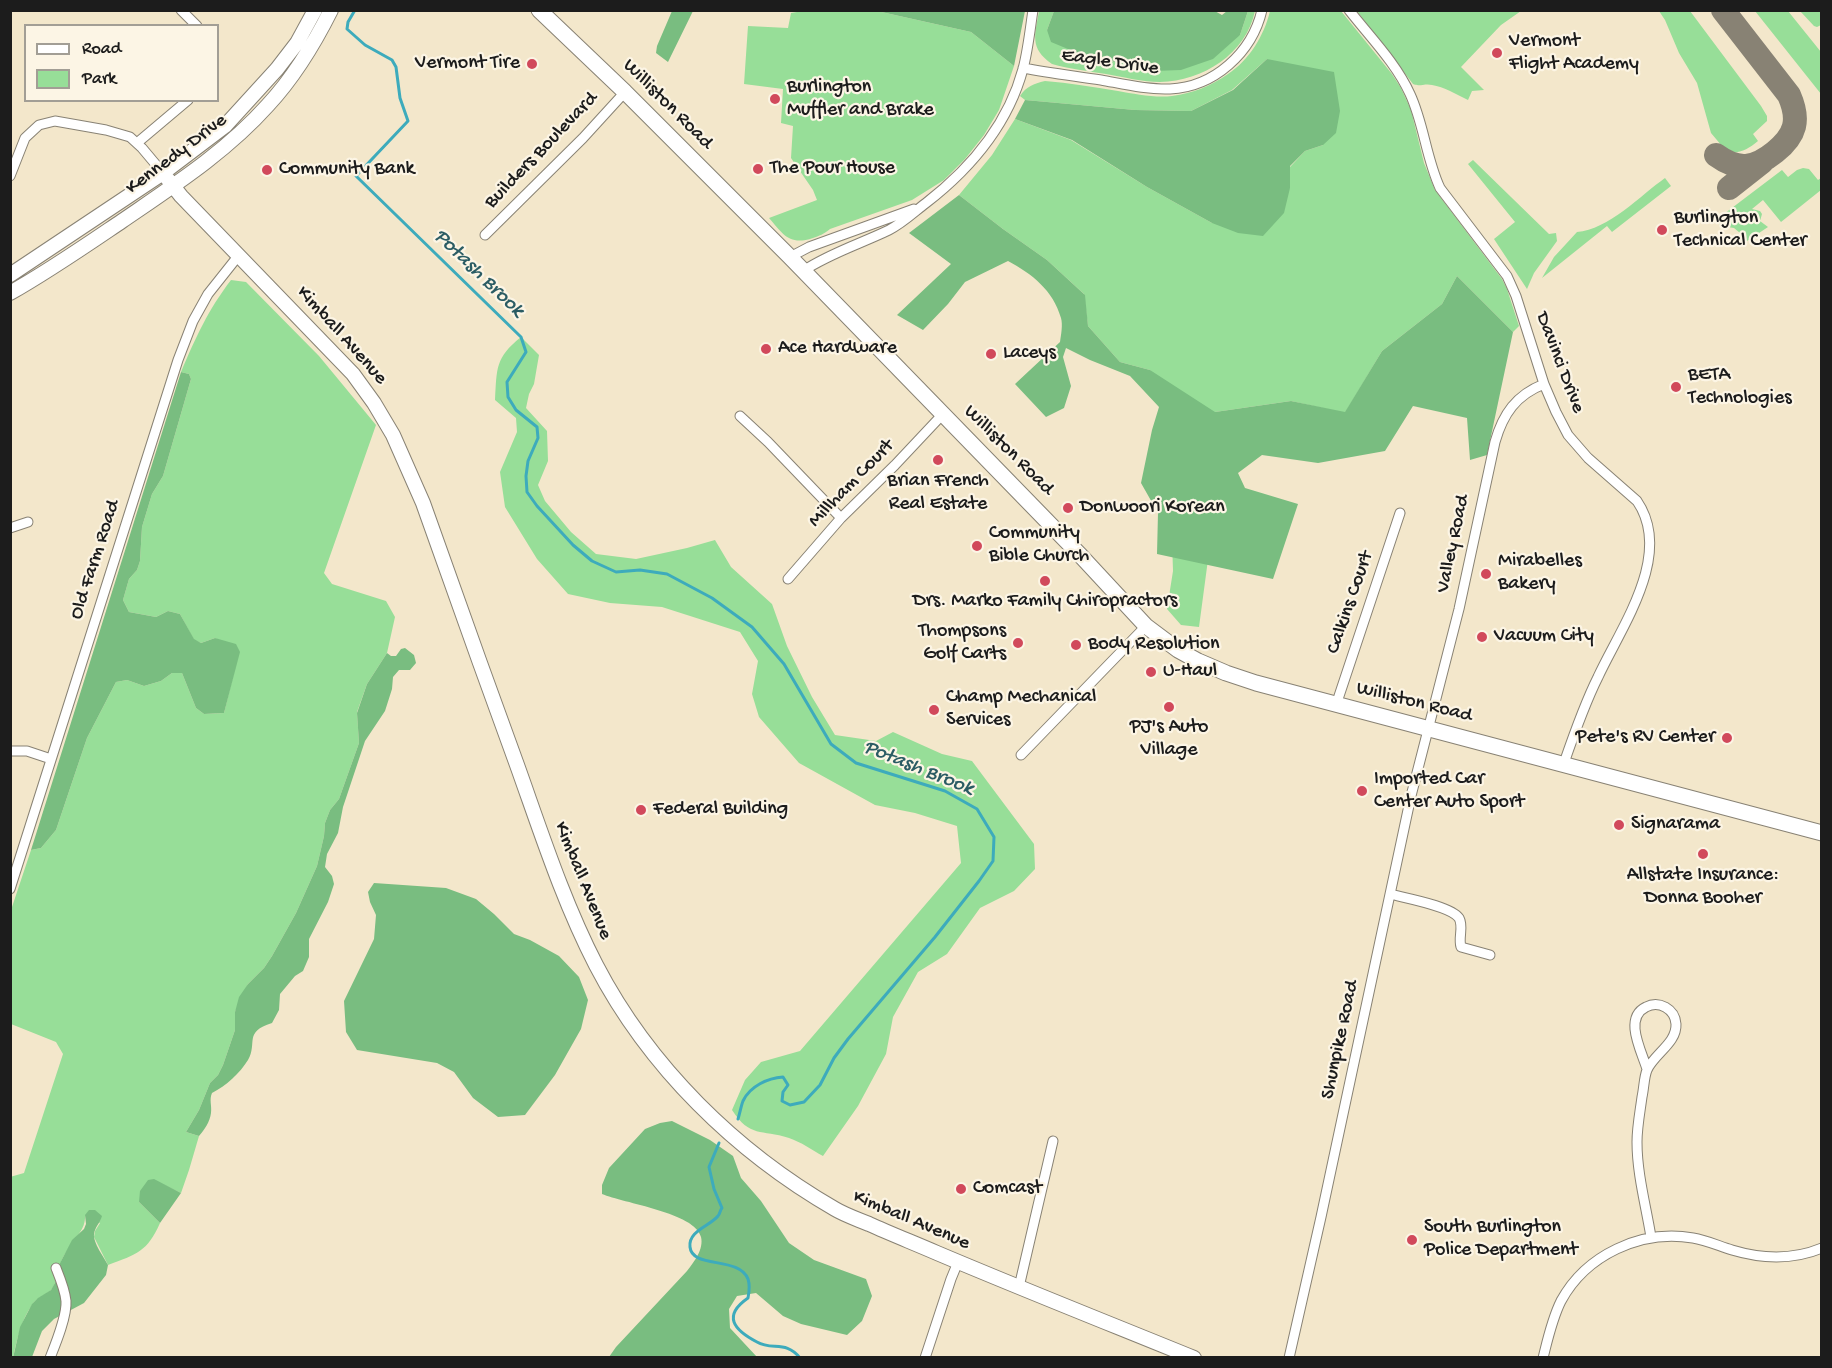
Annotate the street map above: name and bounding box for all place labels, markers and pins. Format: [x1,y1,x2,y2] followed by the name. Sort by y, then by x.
[1509,30,1639,77] place label: Vermont Flight Academy
[1490,46,1504,60] marker: Vermont Flight Academy
[415,52,520,76] place label: Vermont Tire
[525,57,539,71] marker: Vermont Tire
[787,76,934,123] place label: Burlington Muffler and Brake
[768,92,782,106] marker: Burlington Muffler and Brake
[770,157,895,181] place label: The Pour House
[279,158,414,182] place label: Community Bank
[751,162,765,176] marker: The Pour House
[260,163,274,177] marker: Community Bank
[1674,207,1807,254] place label: Burlington Technical Center
[1655,223,1669,237] marker: Burlington Technical Center
[778,337,897,361] place label: Ace Hardware
[759,342,773,356] marker: Ace Hardware
[1003,342,1056,366] place label: Laceys
[984,347,998,361] marker: Laceys
[1688,364,1792,411] place label: BETA Technologies
[1669,380,1683,394] marker: BETA Technologies
[931,453,945,467] marker: Brian French Real Estate
[887,470,989,517] place label: Brian French Real Estate
[1080,496,1225,520] place label: Donwoori Korean
[1061,501,1075,515] marker: Donwoori Korean
[989,522,1089,569] place label: Community Bible Church
[970,539,984,553] marker: Community Bible Church
[1498,550,1582,597] place label: Mirabelles Bakery
[1479,567,1493,581] marker: Mirabelles Bakery
[1038,574,1052,588] marker: Drs. Marko Family Chiropractors
[913,590,1177,614] place label: Drs. Marko Family Chiropractors
[919,620,1006,667] place label: Thompsons Golf Carts
[1494,625,1594,649] place label: Vacuum City
[1475,630,1489,644] marker: Vacuum City
[1088,633,1220,657] place label: Body Resolution
[1011,636,1025,650] marker: Thompsons Golf Carts
[1069,638,1083,652] marker: Body Resolution
[1163,660,1217,684] place label: U-Haul
[1144,665,1158,679] marker: U-Haul
[946,686,1096,733] place label: Champ Mechanical Services
[1162,700,1176,714] marker: PJ's Auto Village
[927,703,941,717] marker: Champ Mechanical Services
[1130,716,1208,763] place label: PJ's Auto Village
[1575,726,1715,750] place label: Pete's RV Center
[1720,731,1734,745] marker: Pete's RV Center
[1374,768,1524,815] place label: Imported Car Center Auto Sport
[1355,784,1369,798] marker: Imported Car Center Auto Sport
[653,798,788,822] place label: Federal Building
[634,803,648,817] marker: Federal Building
[1631,813,1720,837] place label: Signarama
[1612,818,1626,832] marker: Signarama
[1696,847,1710,861] marker: Allstate Insurance: Donna Booher
[1627,864,1779,911] place label: Allstate Insurance: Donna Booher
[973,1177,1042,1201] place label: Comcast
[954,1182,968,1196] marker: Comcast
[1424,1216,1578,1263] place label: South Burlington Police Department
[1405,1233,1419,1247] marker: South Burlington Police Department

